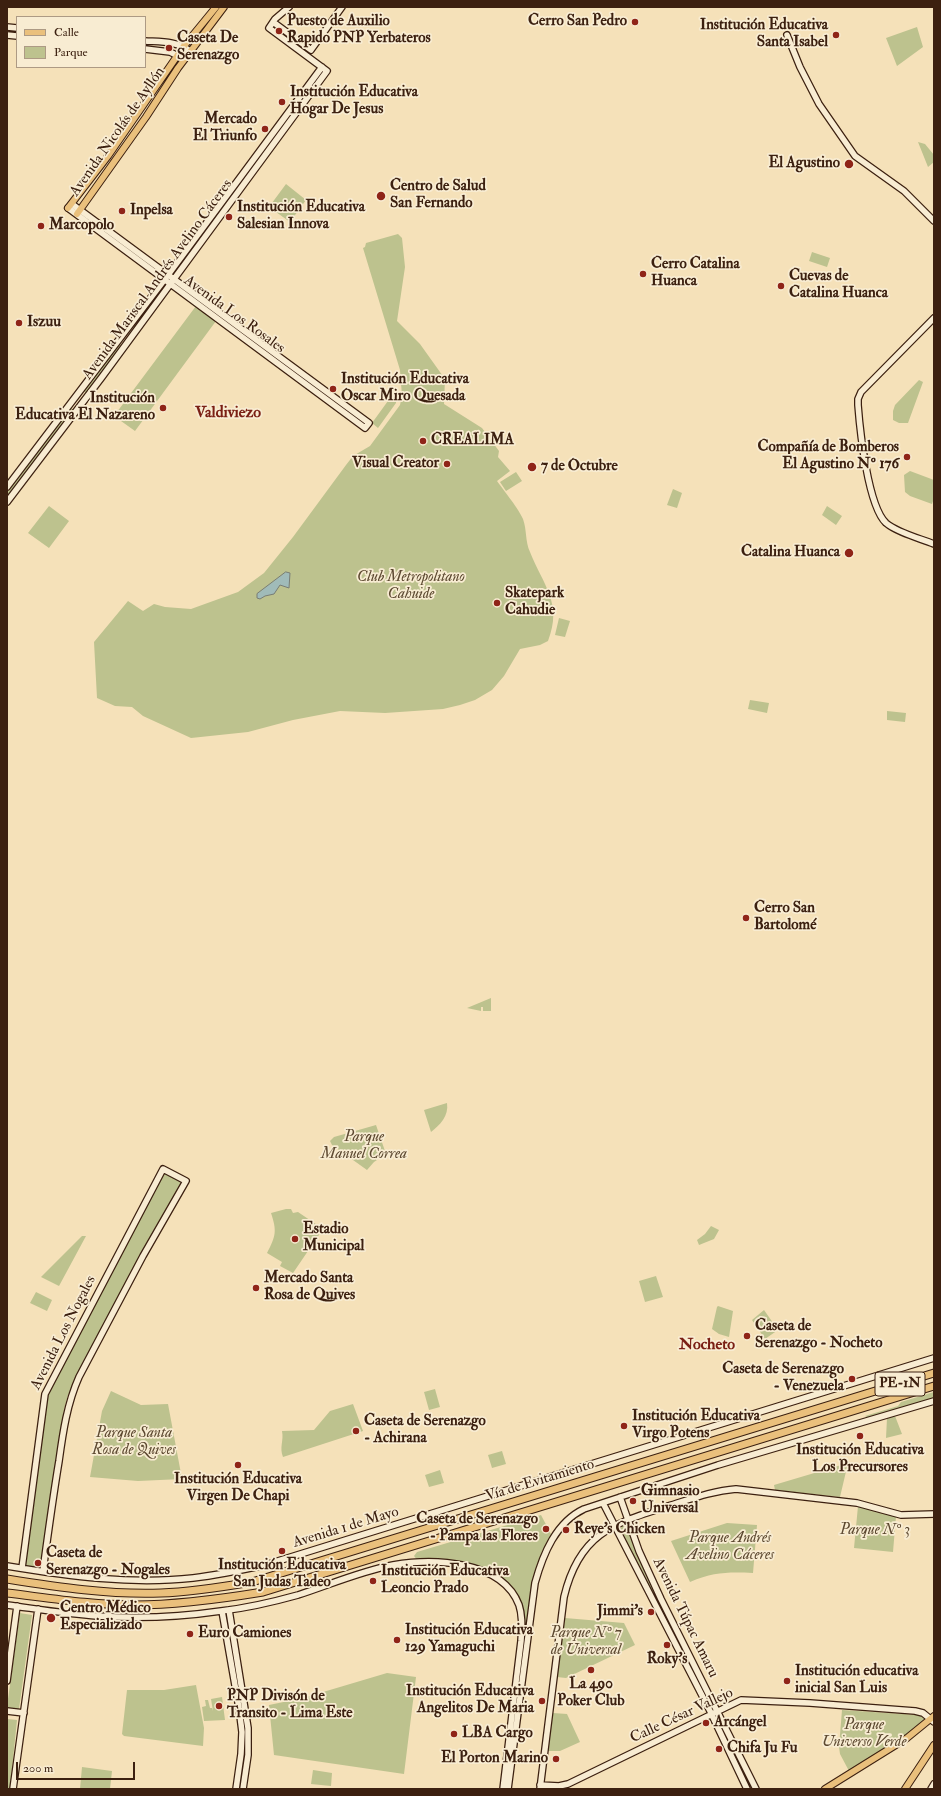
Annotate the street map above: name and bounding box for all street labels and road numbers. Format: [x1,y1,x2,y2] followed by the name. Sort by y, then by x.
[66,64,170,200] street label: Avenida Nicolás de Ayllón
[79,176,237,384] street label: Avenida Mariscal Andrés Avelino Cáceres
[180,272,288,358] street label: Avenida Los Rosales
[27,1273,101,1393] street label: Avenida Los Nogales
[875,1372,925,1396] road number: PE-1N
[483,1456,597,1506] street label: Vía de Evitamiento
[291,1503,401,1553] street label: Avenida 1 de Mayo
[648,1555,722,1681] street label: Avenida Túpac Amaru
[628,1684,736,1748] street label: Calle César Vallejo

